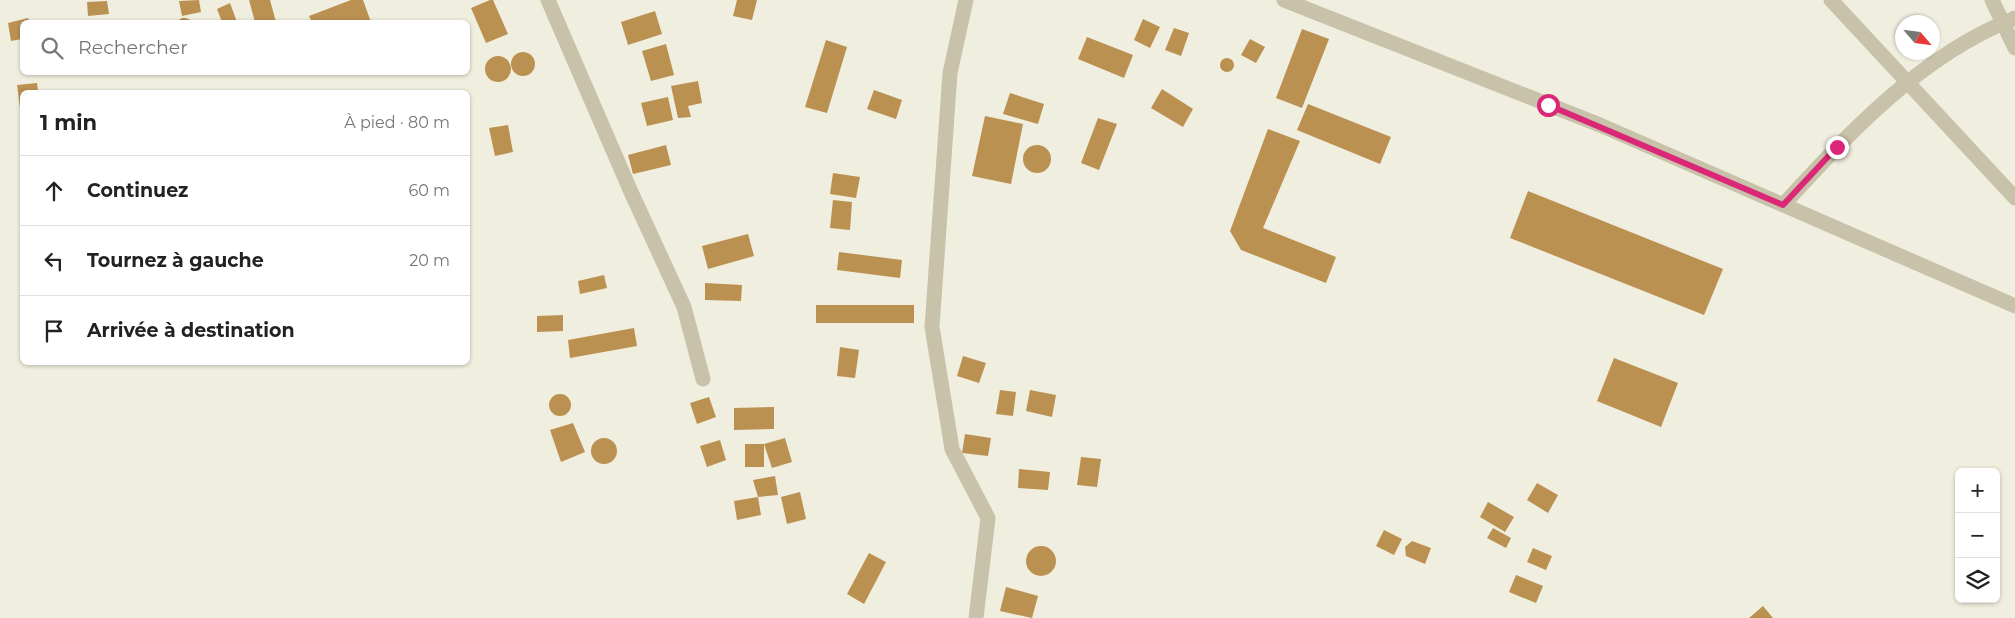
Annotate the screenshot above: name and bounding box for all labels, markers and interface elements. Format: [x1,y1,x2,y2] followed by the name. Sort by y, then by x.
[1895,15,1940,60] north arrow
[20,20,470,75] search box
[38,34,66,62] icon: search
[78,36,188,59] text: Rechercher
[1537,94,1560,117] route start
[40,110,97,135] text: 1 min
[344,113,450,132] text: À pied · 80 m
[1826,136,1849,159] route end
[40,177,68,205] icon: ahead
[87,179,188,202] text: Continuez
[408,181,450,200] text: 60 m
[40,247,68,275] icon: left
[87,249,264,272] text: Tournez à gauche
[409,251,450,270] text: 20 m
[40,317,68,345] icon: arrive
[87,319,295,342] text: Arrivée à destination
[1955,468,2000,603] map controls
[1955,468,2000,513] button: +
[1955,513,2000,558] button: −
[1955,558,2000,603] button: layers

